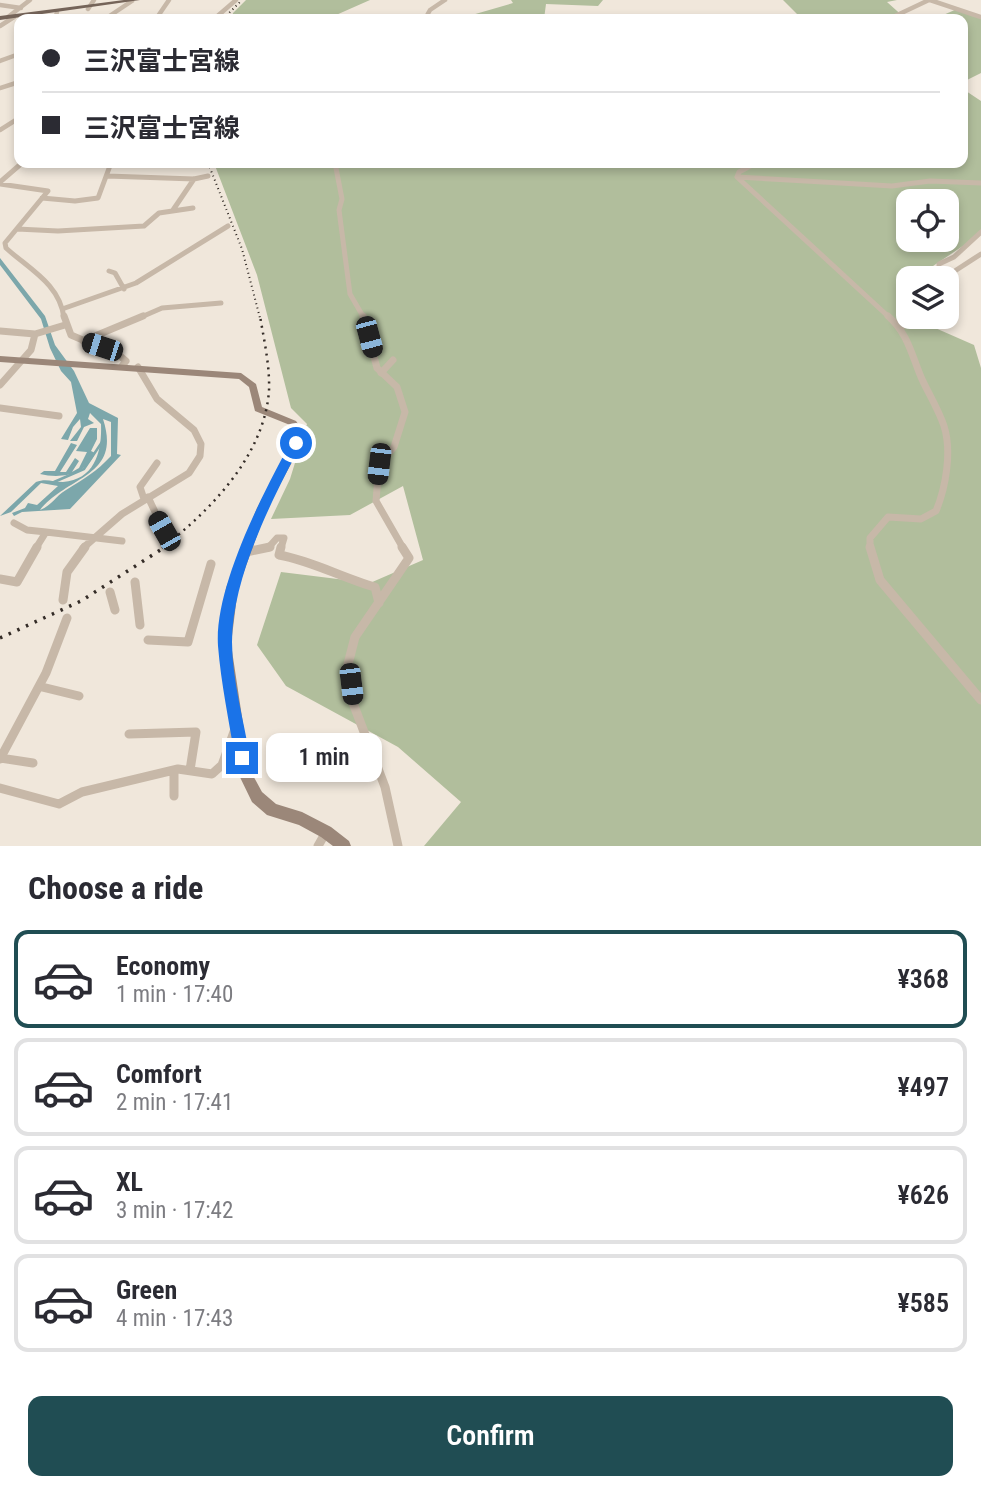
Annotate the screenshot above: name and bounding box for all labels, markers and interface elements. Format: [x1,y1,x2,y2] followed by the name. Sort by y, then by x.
[84,46,240,76] text: 三沢富士宮線
[84,113,240,143] text: 三沢富士宮線
[896,189,959,329] map controls
[896,189,959,252] button: locate
[896,266,959,329] button: layers
[354,314,385,360] car
[79,331,126,363] car
[280,427,312,459] route start
[367,442,392,486] car
[145,508,184,554] car
[339,662,364,706] car
[266,734,382,782] callout: 1 min
[226,742,258,774] route end
[299,744,349,771] text: 1 min
[28,869,203,907] text: Choose a ride
[32,948,95,1011] icon: car
[116,951,210,981] text: Economy
[897,964,949,994] text: ¥368
[116,981,233,1008] text: 1 min · 17:40
[32,1056,95,1119] icon: car
[116,1059,202,1089] text: Comfort
[897,1072,949,1102] text: ¥497
[116,1089,233,1116] text: 2 min · 17:41
[32,1164,95,1227] icon: car
[116,1167,143,1197] text: XL
[897,1180,949,1210] text: ¥626
[116,1197,233,1224] text: 3 min · 17:42
[32,1272,95,1335] icon: car
[116,1275,177,1305] text: Green
[897,1288,949,1318] text: ¥585
[116,1305,233,1332] text: 4 min · 17:43
[28,1396,953,1476] button: Confirm

